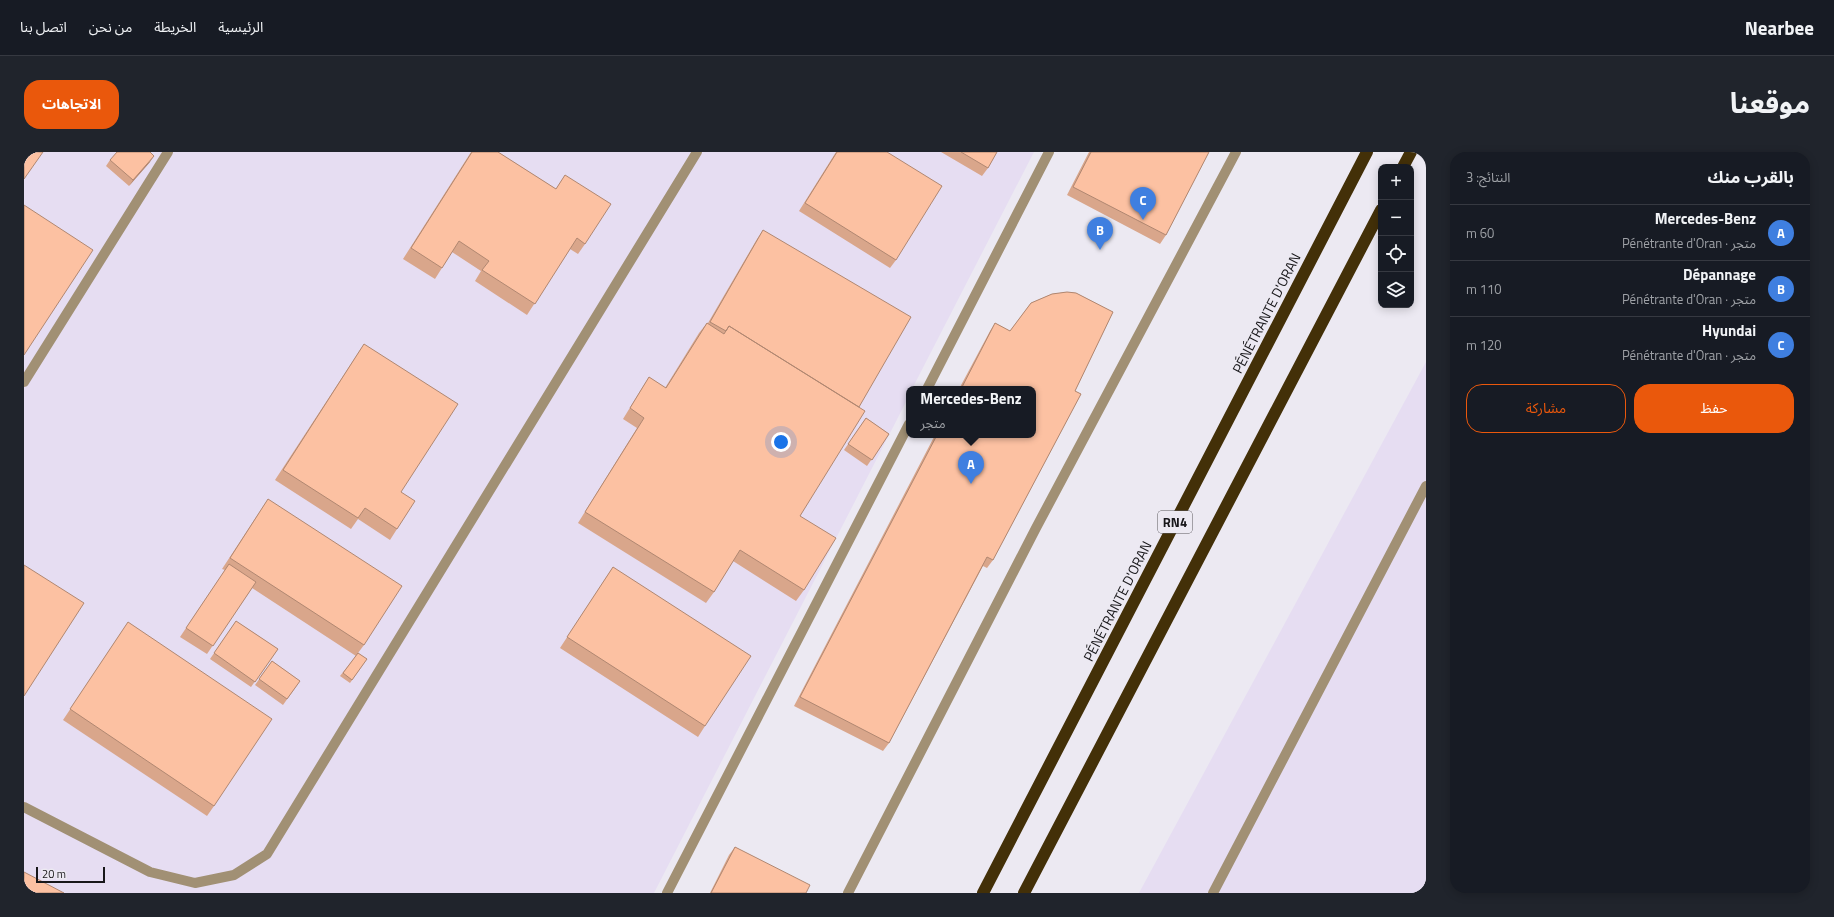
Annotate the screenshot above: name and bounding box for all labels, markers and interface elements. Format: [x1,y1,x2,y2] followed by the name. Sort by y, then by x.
[1745,13,1814,42] text: Nearbee
[20,16,67,37] text: اتصل بنا
[89,16,132,37] text: من نحن
[154,16,196,37] text: الخريطة
[218,16,263,37] text: الرئيسية
[24,80,119,129] button: الاتجاهات
[1730,81,1810,124] text: موقعنا
[1378,164,1414,308] map controls
[1378,164,1414,200] button: +
[1707,164,1794,190] text: بالقرب منك
[1466,167,1510,187] text: النتائج: 3
[1130,187,1156,220] pin: C
[1378,200,1414,236] button: −
[1655,207,1756,230] text: Mercedes-Benz
[1087,217,1113,250] pin: B
[1466,223,1494,243] text: 60 m
[1777,223,1785,243] text: A
[1622,233,1756,253] text: متجر · Pénétrante d'Oran
[1378,236,1414,272] button: locate
[1227,249,1305,377] street label: PÉNÉTRANTE D'ORAN
[1683,263,1756,286] text: Dépannage
[1378,272,1414,308] button: layers
[1466,279,1502,299] text: 110 m
[1777,279,1785,299] text: B
[1622,289,1756,309] text: متجر · Pénétrante d'Oran
[1702,319,1756,342] text: Hyundai
[1466,335,1502,355] text: 120 m
[1777,335,1785,355] text: C
[1622,345,1756,365] text: متجر · Pénétrante d'Oran
[1466,384,1626,433] button: مشاركة
[1634,384,1794,433] button: حفظ
[906,386,1036,438] popup
[920,387,1022,410] text: Mercedes-Benz
[920,413,945,433] text: متجر
[771,432,791,452] your location
[958,451,984,484] pin: A
[1158,511,1192,533] road number: RN4
[1078,537,1156,665] street label: PÉNÉTRANTE D'ORAN
[36,865,105,884] scale bar
[42,866,66,882] text: 20 m

